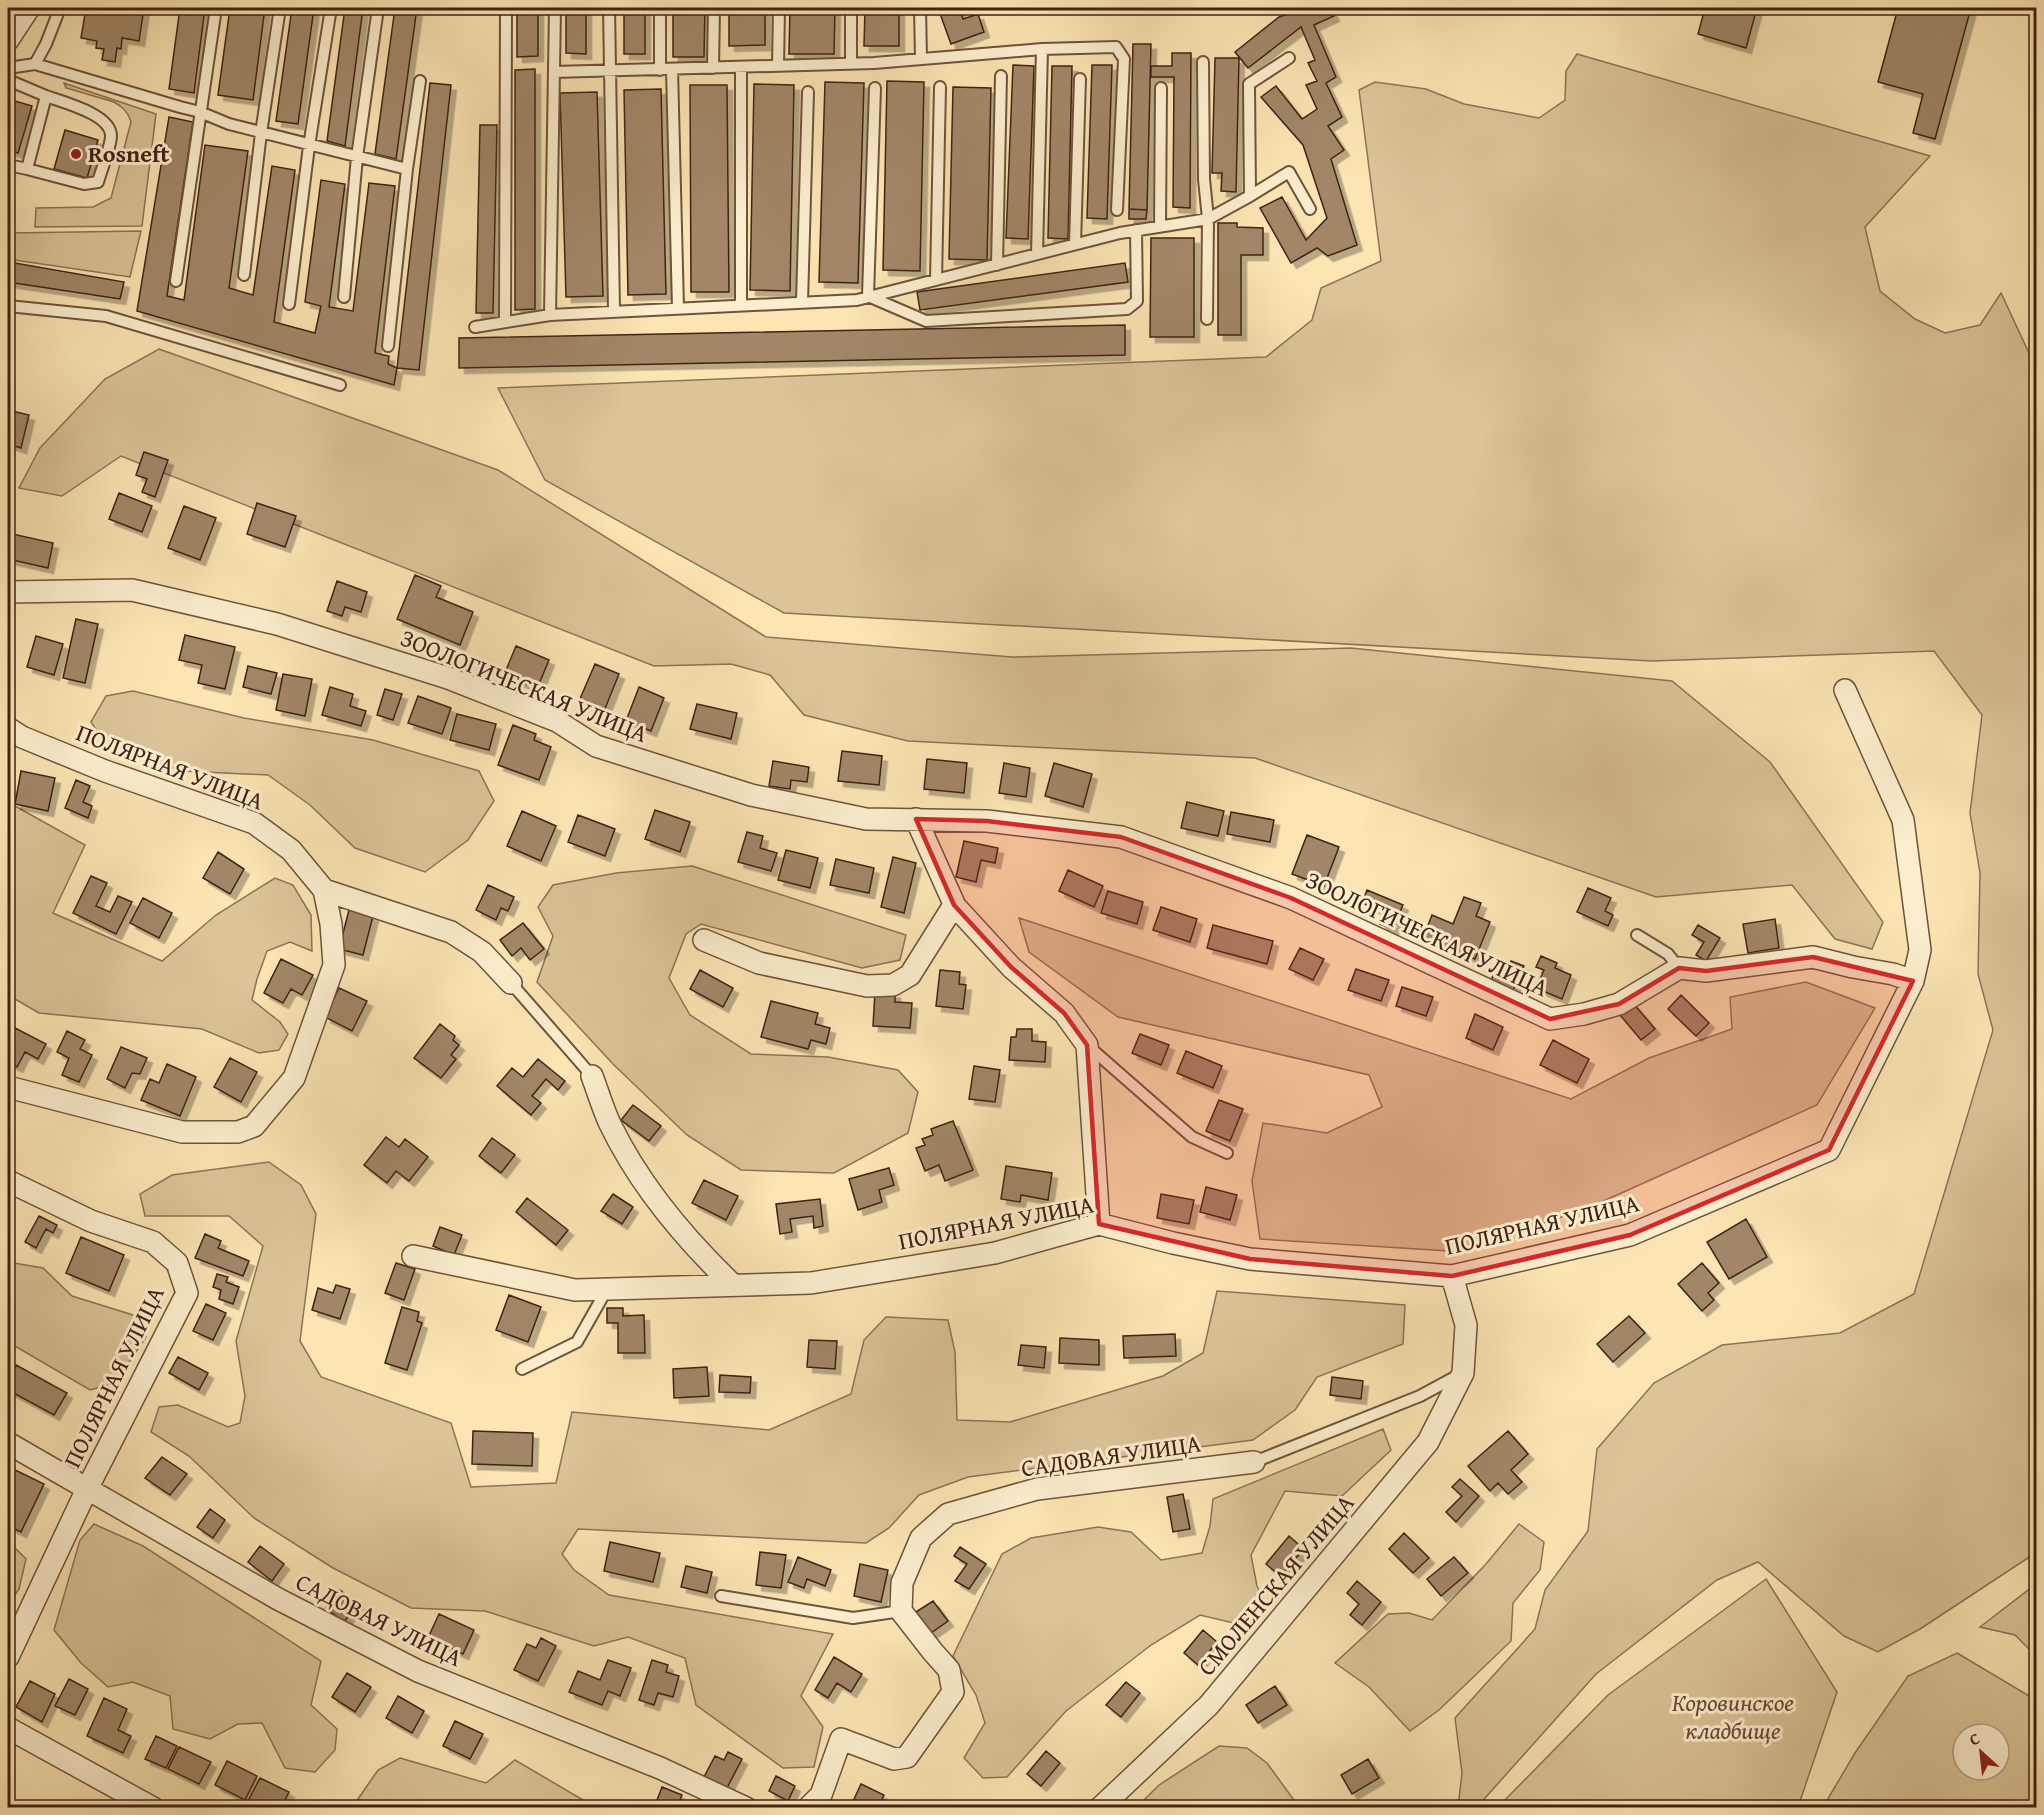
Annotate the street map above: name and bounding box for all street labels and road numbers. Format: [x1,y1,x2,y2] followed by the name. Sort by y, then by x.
[395,620,653,751] street label: ЗООЛОГИЧЕСКАЯ УЛИЦА
[71,715,269,819] street label: ПОЛЯРНАЯ УЛИЦА
[1300,862,1555,1005] street label: ЗООЛОГИЧЕСКАЯ УЛИЦА
[1441,1185,1643,1264] street label: ПОЛЯРНАЯ УЛИЦА
[895,1186,1097,1259] street label: ПОЛЯРНАЯ УЛИЦА
[54,1280,173,1474] street label: ПОЛЯРНАЯ УЛИЦА
[1019,1426,1203,1485] street label: САДОВАЯ УЛИЦА
[1189,1486,1362,1683] street label: СМОЛЕНСКАЯ УЛИЦА
[290,1564,469,1675] street label: САДОВАЯ УЛИЦА

